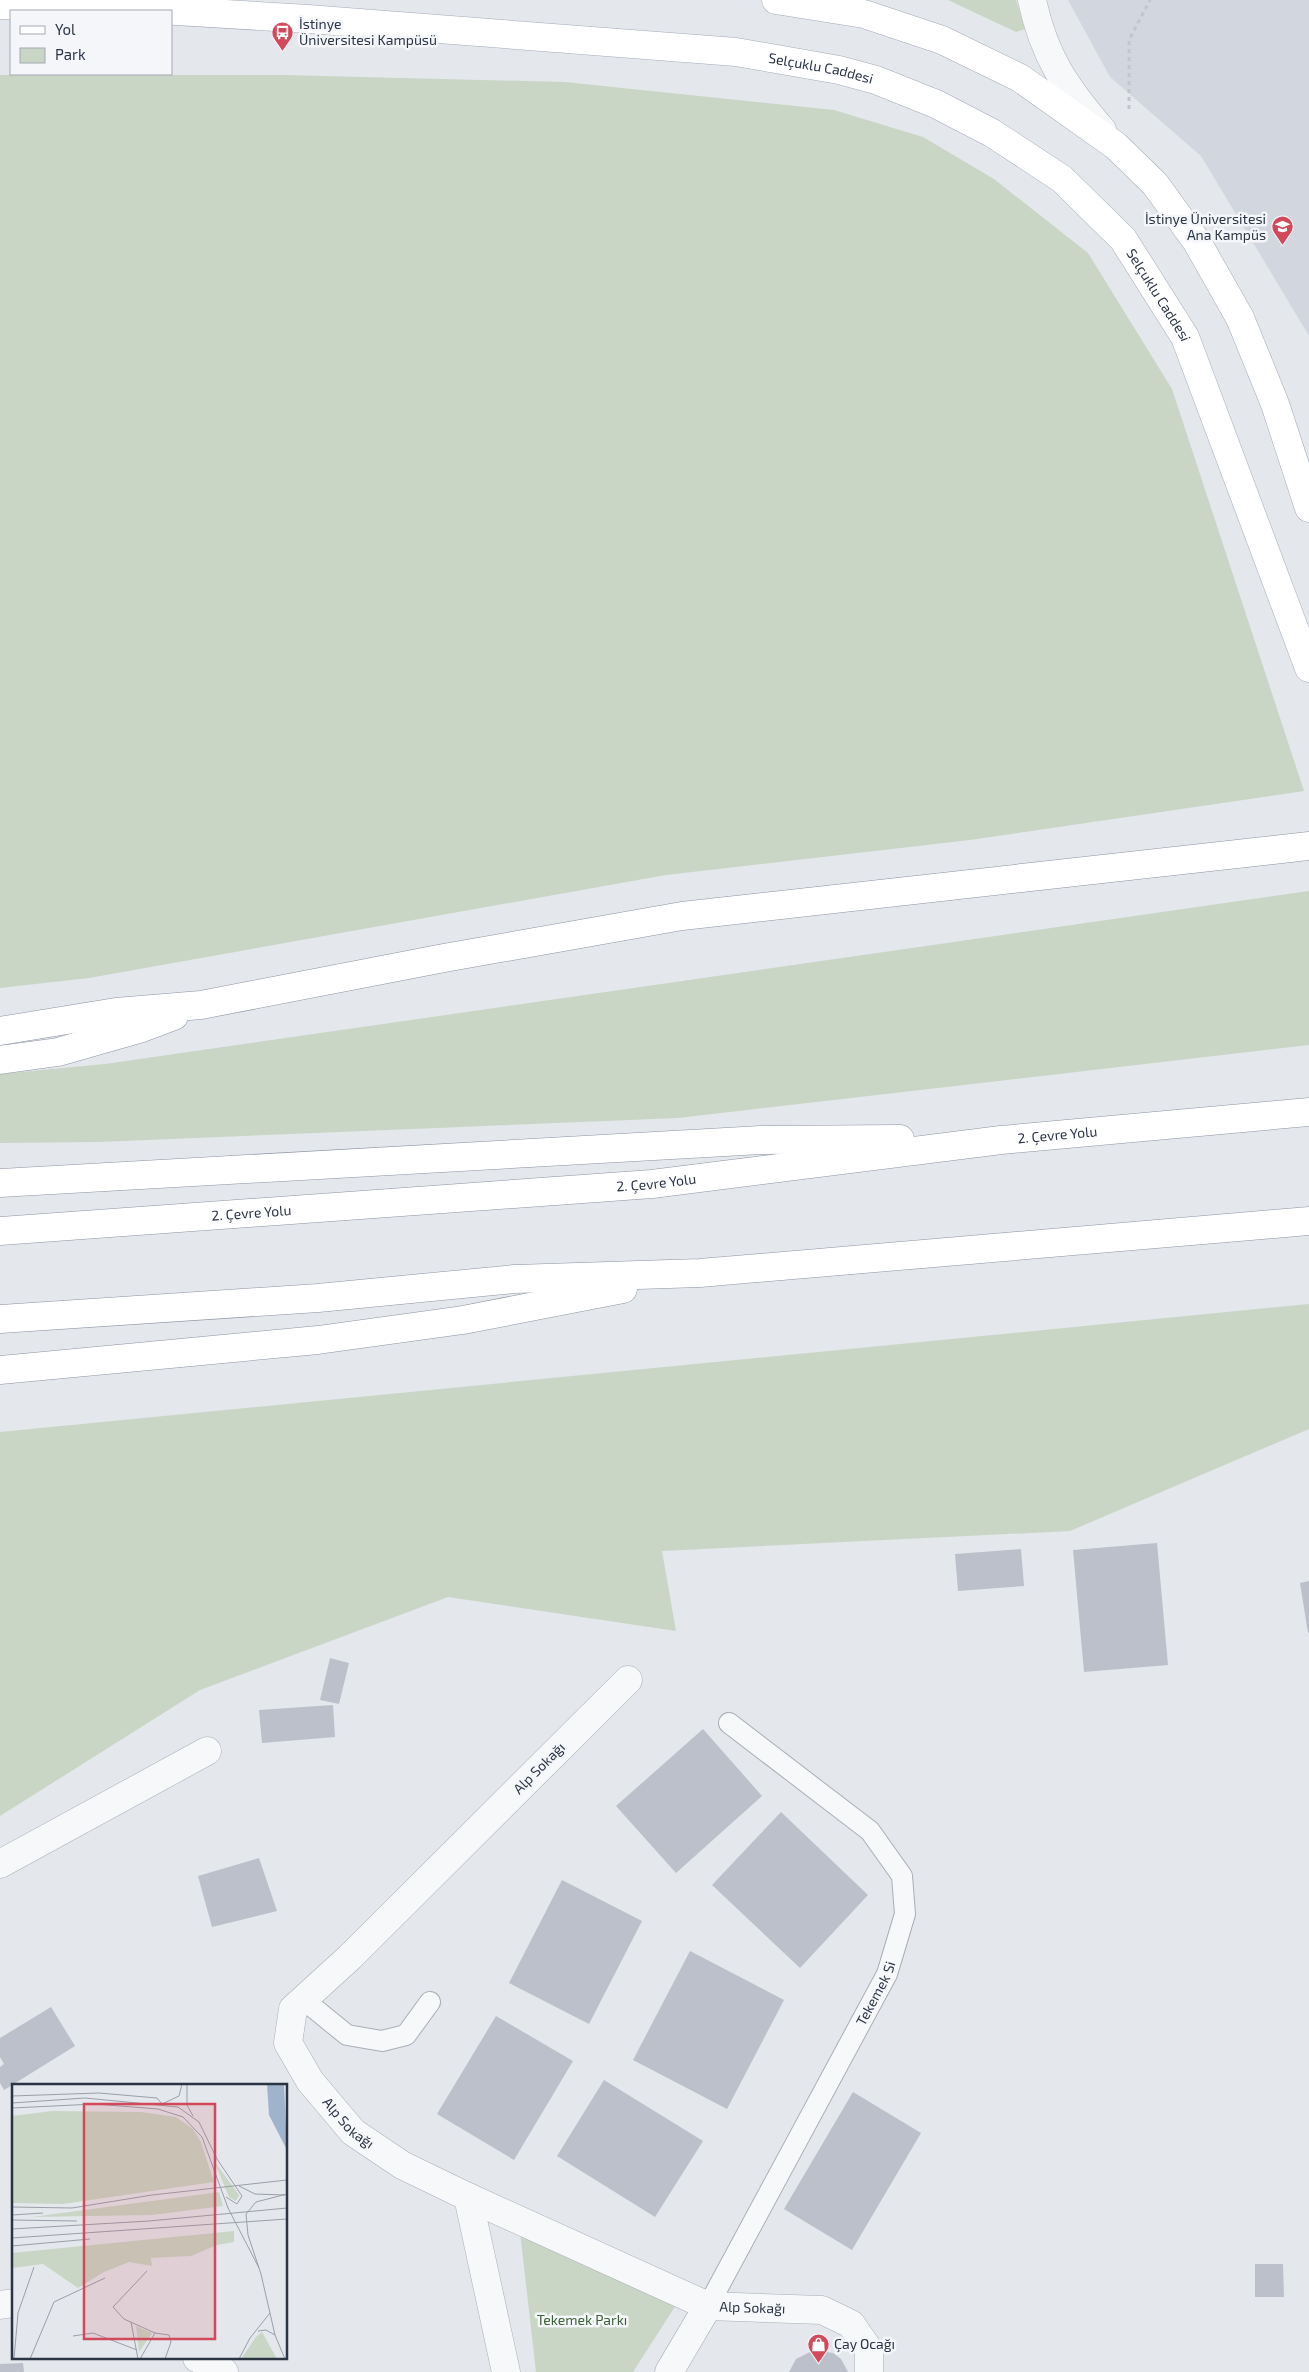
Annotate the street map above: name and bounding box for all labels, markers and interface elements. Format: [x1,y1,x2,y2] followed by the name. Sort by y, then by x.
[10,10,172,75] legend
[299,15,437,48] place label: İstinye Üniversitesi Kampüsü
[55,20,76,38] text: Yol
[271,20,295,51] bus stop icon: İstinye Üniversitesi Kampüsü
[55,45,86,63] text: Park
[767,49,875,87] street label: Selçuklu Caddesi
[1145,210,1266,243] place label: İstinye Üniversitesi Ana Kampüs
[1270,215,1294,246] school or university icon: İstinye Üniversitesi Ana Kampüs
[1123,245,1195,343] street label: Selçuklu Caddesi
[1017,1122,1098,1146] street label: 2. Çevre Yolu
[616,1170,697,1195] street label: 2. Çevre Yolu
[211,1201,292,1224] street label: 2. Çevre Yolu
[509,1738,568,1797] street label: Alp Sokağı
[852,1959,898,2028] street label: Tekemek Si
[12,2084,288,2360] inset map
[319,2094,377,2152] street label: Alp Sokağı
[719,2297,786,2317] street label: Alp Sokağı
[537,2311,627,2328] park label: Tekemek Parkı
[806,2332,830,2363] shop icon: Çay Ocağı
[834,2335,895,2353] place label: Çay Ocağı

